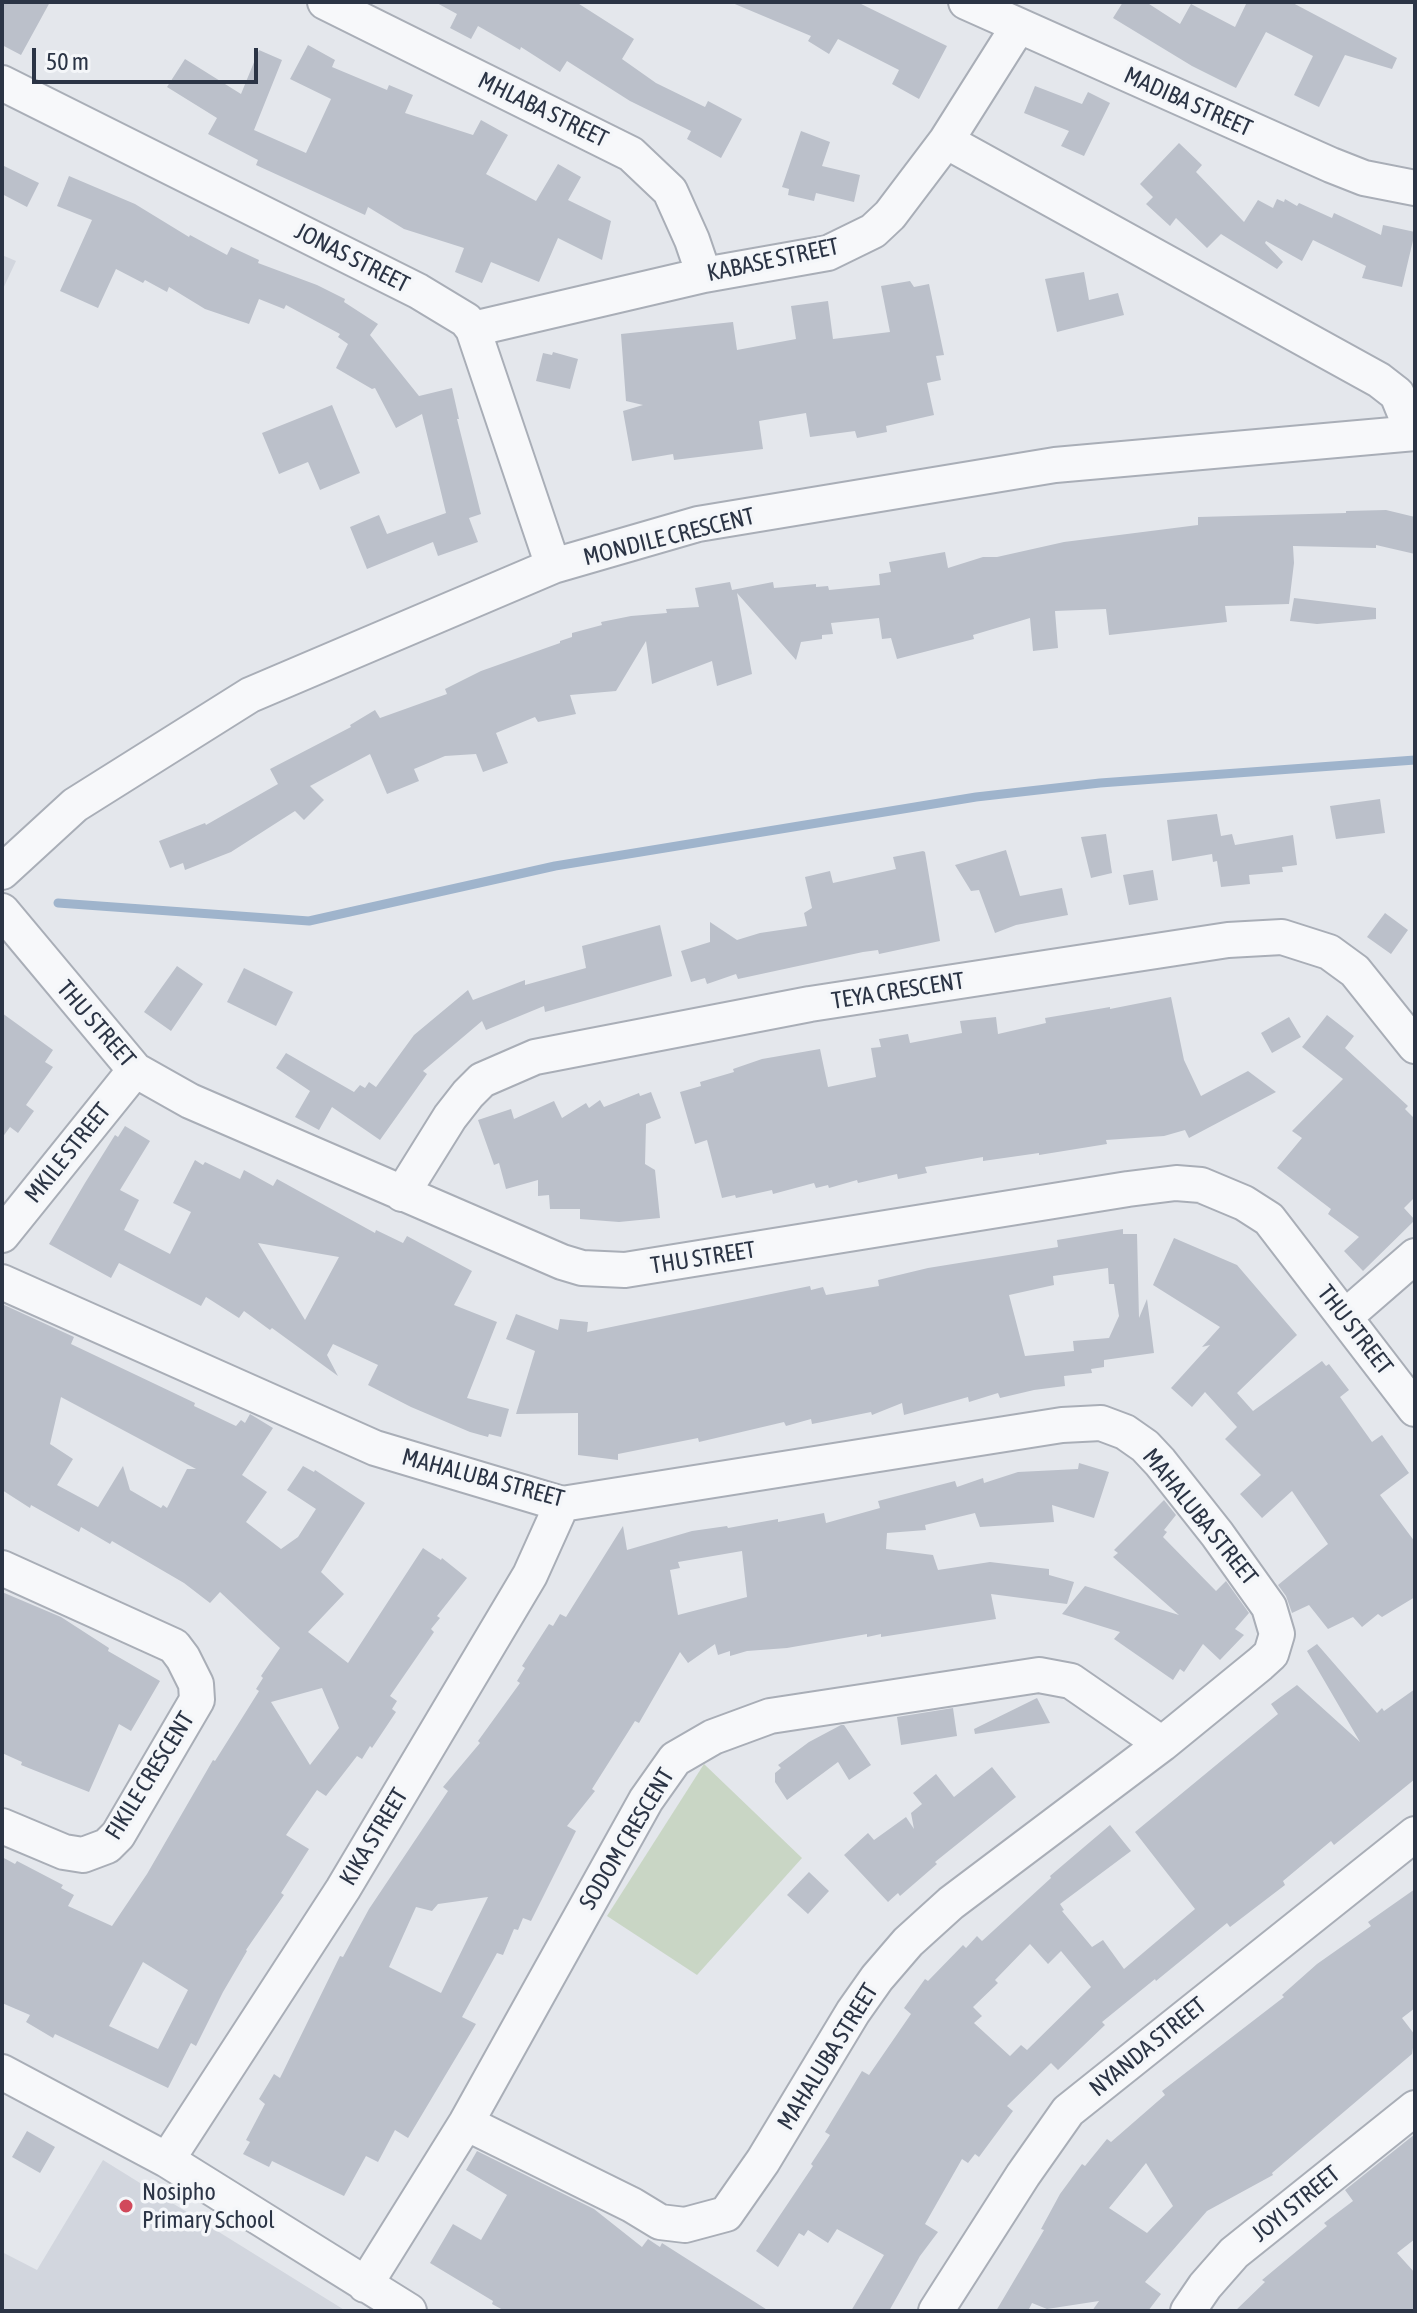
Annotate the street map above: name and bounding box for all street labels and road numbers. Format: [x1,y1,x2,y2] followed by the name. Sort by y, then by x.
[1119,61,1257,143] street label: MADIBA STREET
[473,66,613,154] street label: MHLABA STREET
[290,217,414,299] street label: JONAS STREET
[705,232,841,288] street label: KABASE STREET
[580,502,758,572] street label: MONDILE CRESCENT
[830,966,966,1016] street label: TEYA CRESCENT
[51,975,141,1073] street label: THU STREET
[19,1097,117,1209] street label: MKILE STREET
[649,1236,757,1280] street label: THU STREET
[1311,1280,1399,1380] street label: THU STREET
[399,1442,567,1514] street label: MAHALUBA STREET
[1136,1443,1264,1591] street label: MAHALUBA STREET
[99,1707,201,1845] street label: FIKILE CRESCENT
[574,1763,680,1915] street label: SODOM CRESCENT
[334,1783,414,1891] street label: KIKA STREET
[772,1979,884,2135] street label: MAHALUBA STREET
[1084,1991,1212,2103] street label: NYANDA STREET
[1246,2160,1346,2248] street label: JOYI STREET

